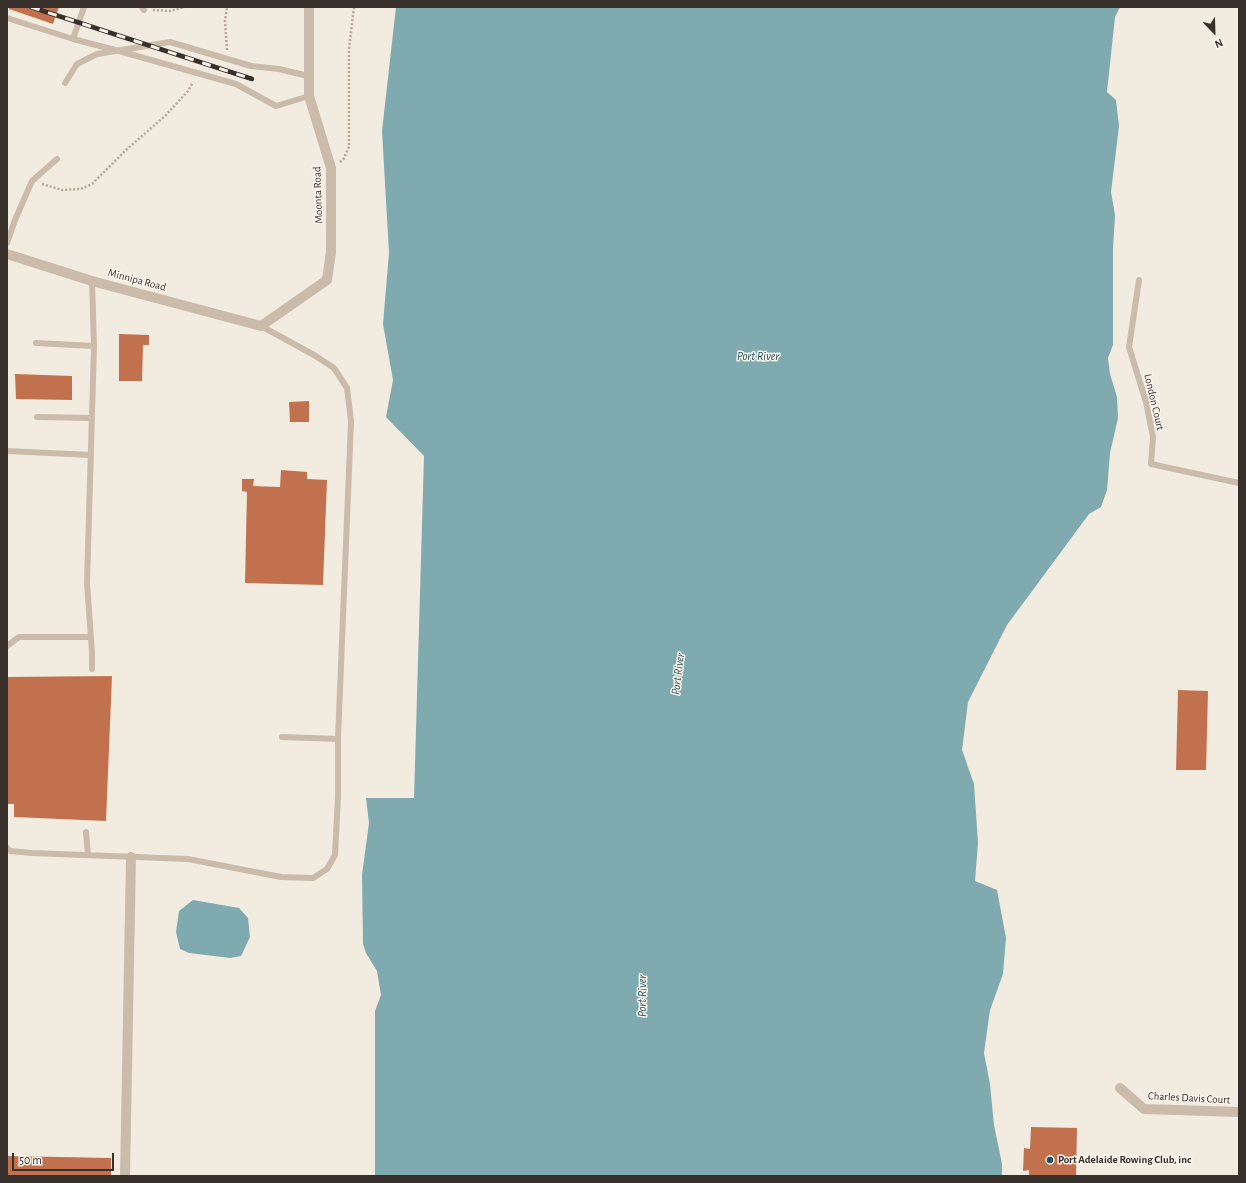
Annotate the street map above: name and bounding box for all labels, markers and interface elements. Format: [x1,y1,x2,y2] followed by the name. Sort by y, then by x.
[1194,12,1234,52] north arrow
[1213,37,1225,50] text: N
[310,166,326,224] street label: Moonta Road
[106,266,168,294] street label: Minnipa Road
[737,349,779,363] water label: Port River
[1141,373,1167,431] street label: London Court
[668,652,688,696] water label: Port River
[635,975,649,1017] water label: Port River
[1148,1089,1230,1107] street label: Charles Davis Court
[14,1145,116,1171] scale bar
[1058,1153,1191,1167] place label: Port Adelaide Rowing Club, inc
[19,1154,42,1166] text: 50 m
[1045,1155,1055,1165] marker: Port Adelaide Rowing Club, inc

